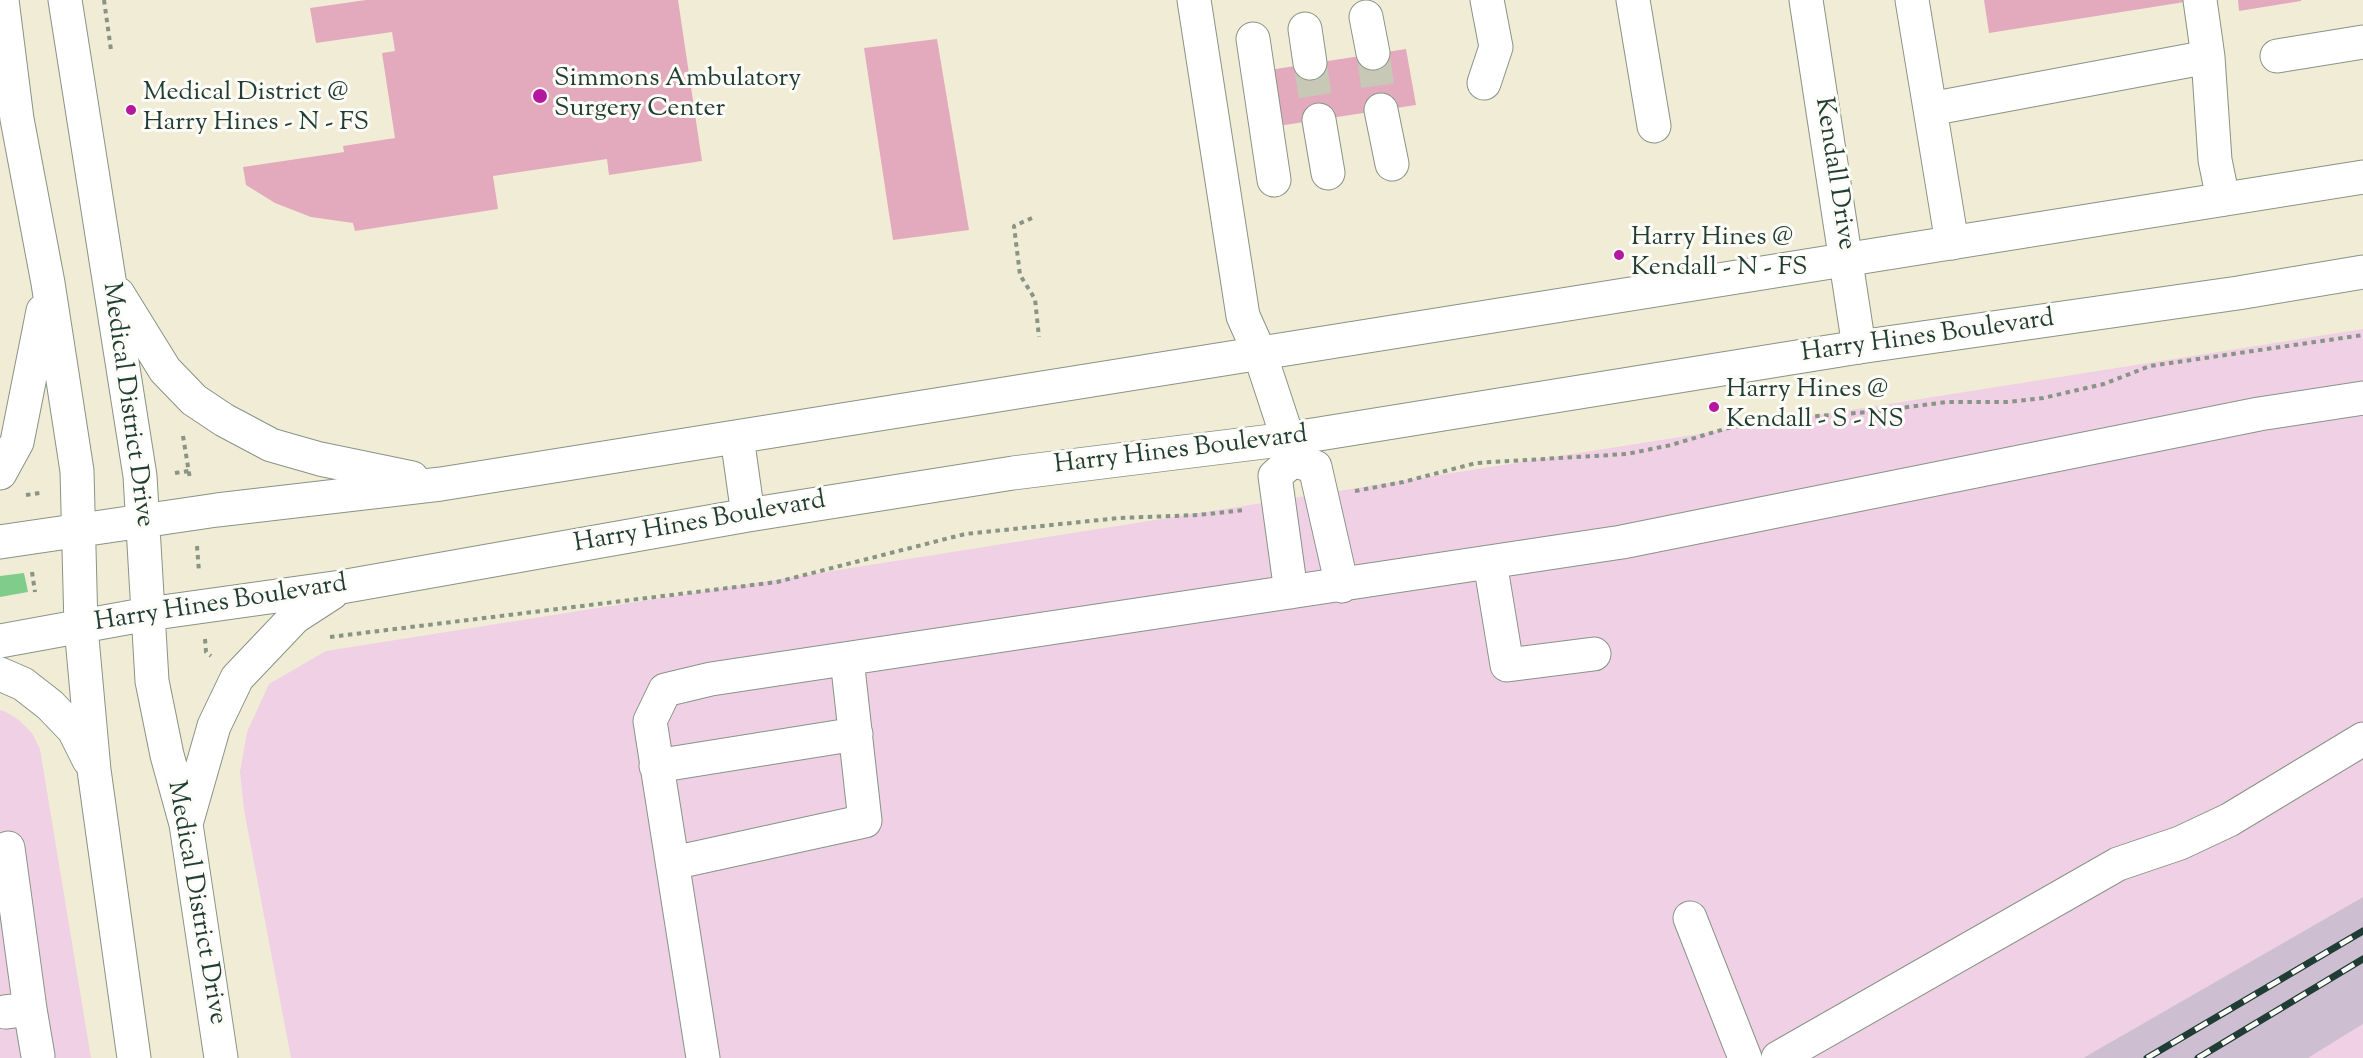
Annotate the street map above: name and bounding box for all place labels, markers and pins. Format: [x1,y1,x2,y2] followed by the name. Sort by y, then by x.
[554,65,801,126] place label: Simmons Ambulatory Surgery Center
[143,79,369,140] place label: Medical District @ Harry Hines - N - FS
[531,87,549,105] marker: Simmons Ambulatory Surgery Center
[124,103,138,117] marker: Medical District @ Harry Hines - N - FS
[1631,224,1808,286] place label: Harry Hines @ Kendall - N - FS
[1612,248,1626,262] marker: Harry Hines @ Kendall - N - FS
[1726,376,1904,437] place label: Harry Hines @ Kendall - S - NS
[1707,400,1721,414] marker: Harry Hines @ Kendall - S - NS

